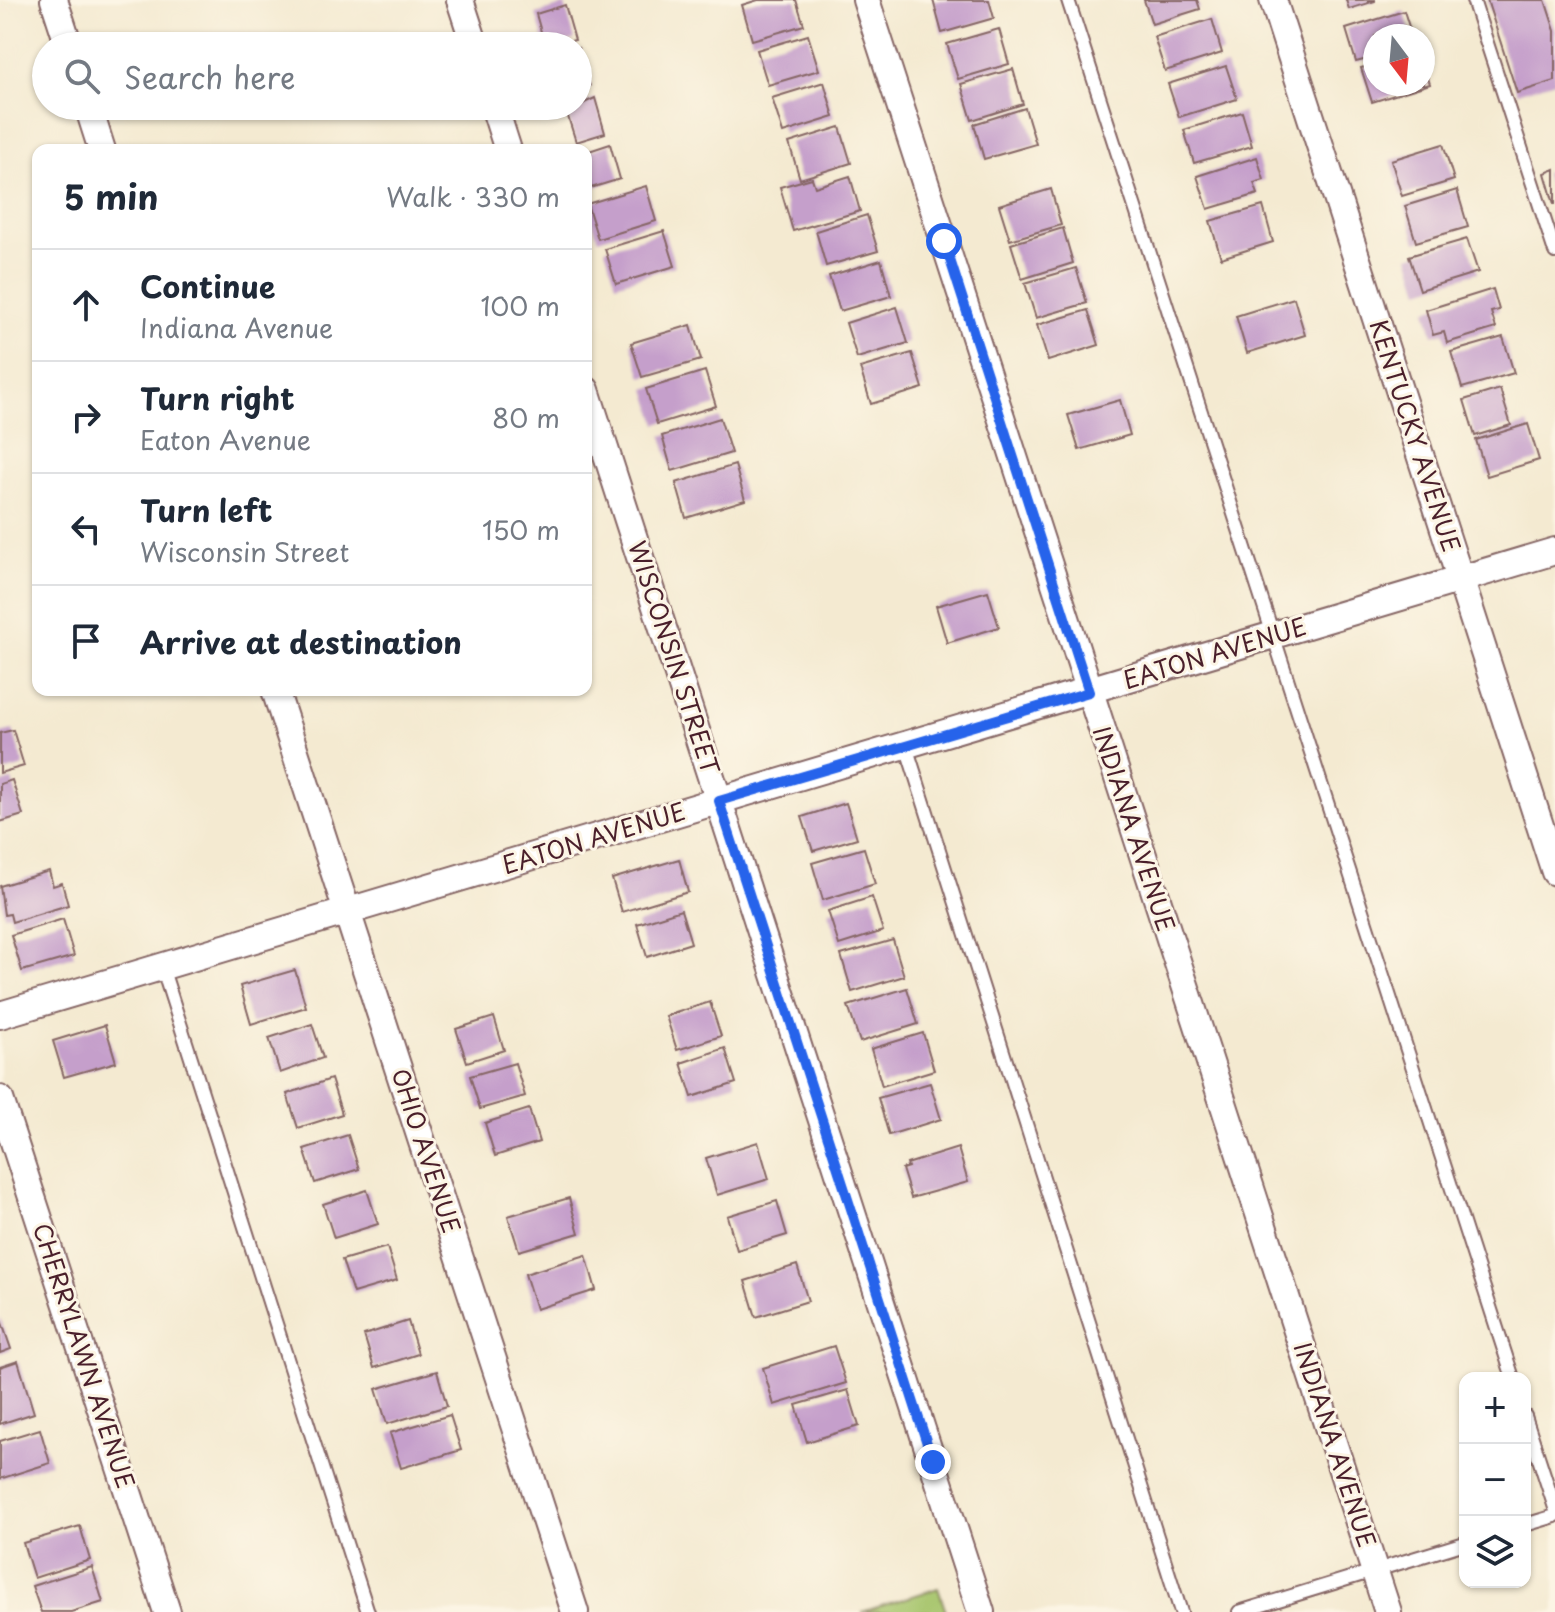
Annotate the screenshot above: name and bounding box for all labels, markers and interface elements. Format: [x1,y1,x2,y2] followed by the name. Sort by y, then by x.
[1363,24,1435,96] north arrow
[32,32,592,120] search box
[60,54,104,98] icon: search
[124,54,296,99] text: Search here
[64,170,158,222] text: 5 min
[386,177,560,216] text: Walk · 330 m
[926,223,962,259] route start
[140,263,275,308] text: Continue
[64,283,108,327] icon: ahead
[480,286,560,325] text: 100 m
[140,308,333,347] text: Indiana Avenue
[1361,315,1470,556] street label: KENTUCKY AVENUE
[140,375,295,420] text: Turn right
[64,395,108,439] icon: right
[492,398,560,437] text: 80 m
[140,420,311,459] text: Eaton Avenue
[140,487,272,532] text: Turn left
[64,507,108,551] icon: left
[482,510,560,549] text: 150 m
[140,532,349,571] text: Wisconsin Street
[620,536,730,780] street label: WISCONSIN STREET
[1118,607,1311,697] street label: EATON AVENUE
[64,619,108,663] icon: arrive
[140,619,462,664] text: Arrive at destination
[1085,721,1185,936] street label: INDIANA AVENUE
[497,792,690,882] street label: EATON AVENUE
[383,1063,471,1238] street label: OHIO AVENUE
[25,1218,145,1493] street label: CHERRYLAWN AVENUE
[1286,1337,1386,1552] street label: INDIANA AVENUE
[1459,1372,1531,1588] map controls
[1459,1372,1531,1444] button: +
[915,1444,951,1480] route end
[1459,1444,1531,1516] button: −
[1459,1516,1531,1588] button: layers

